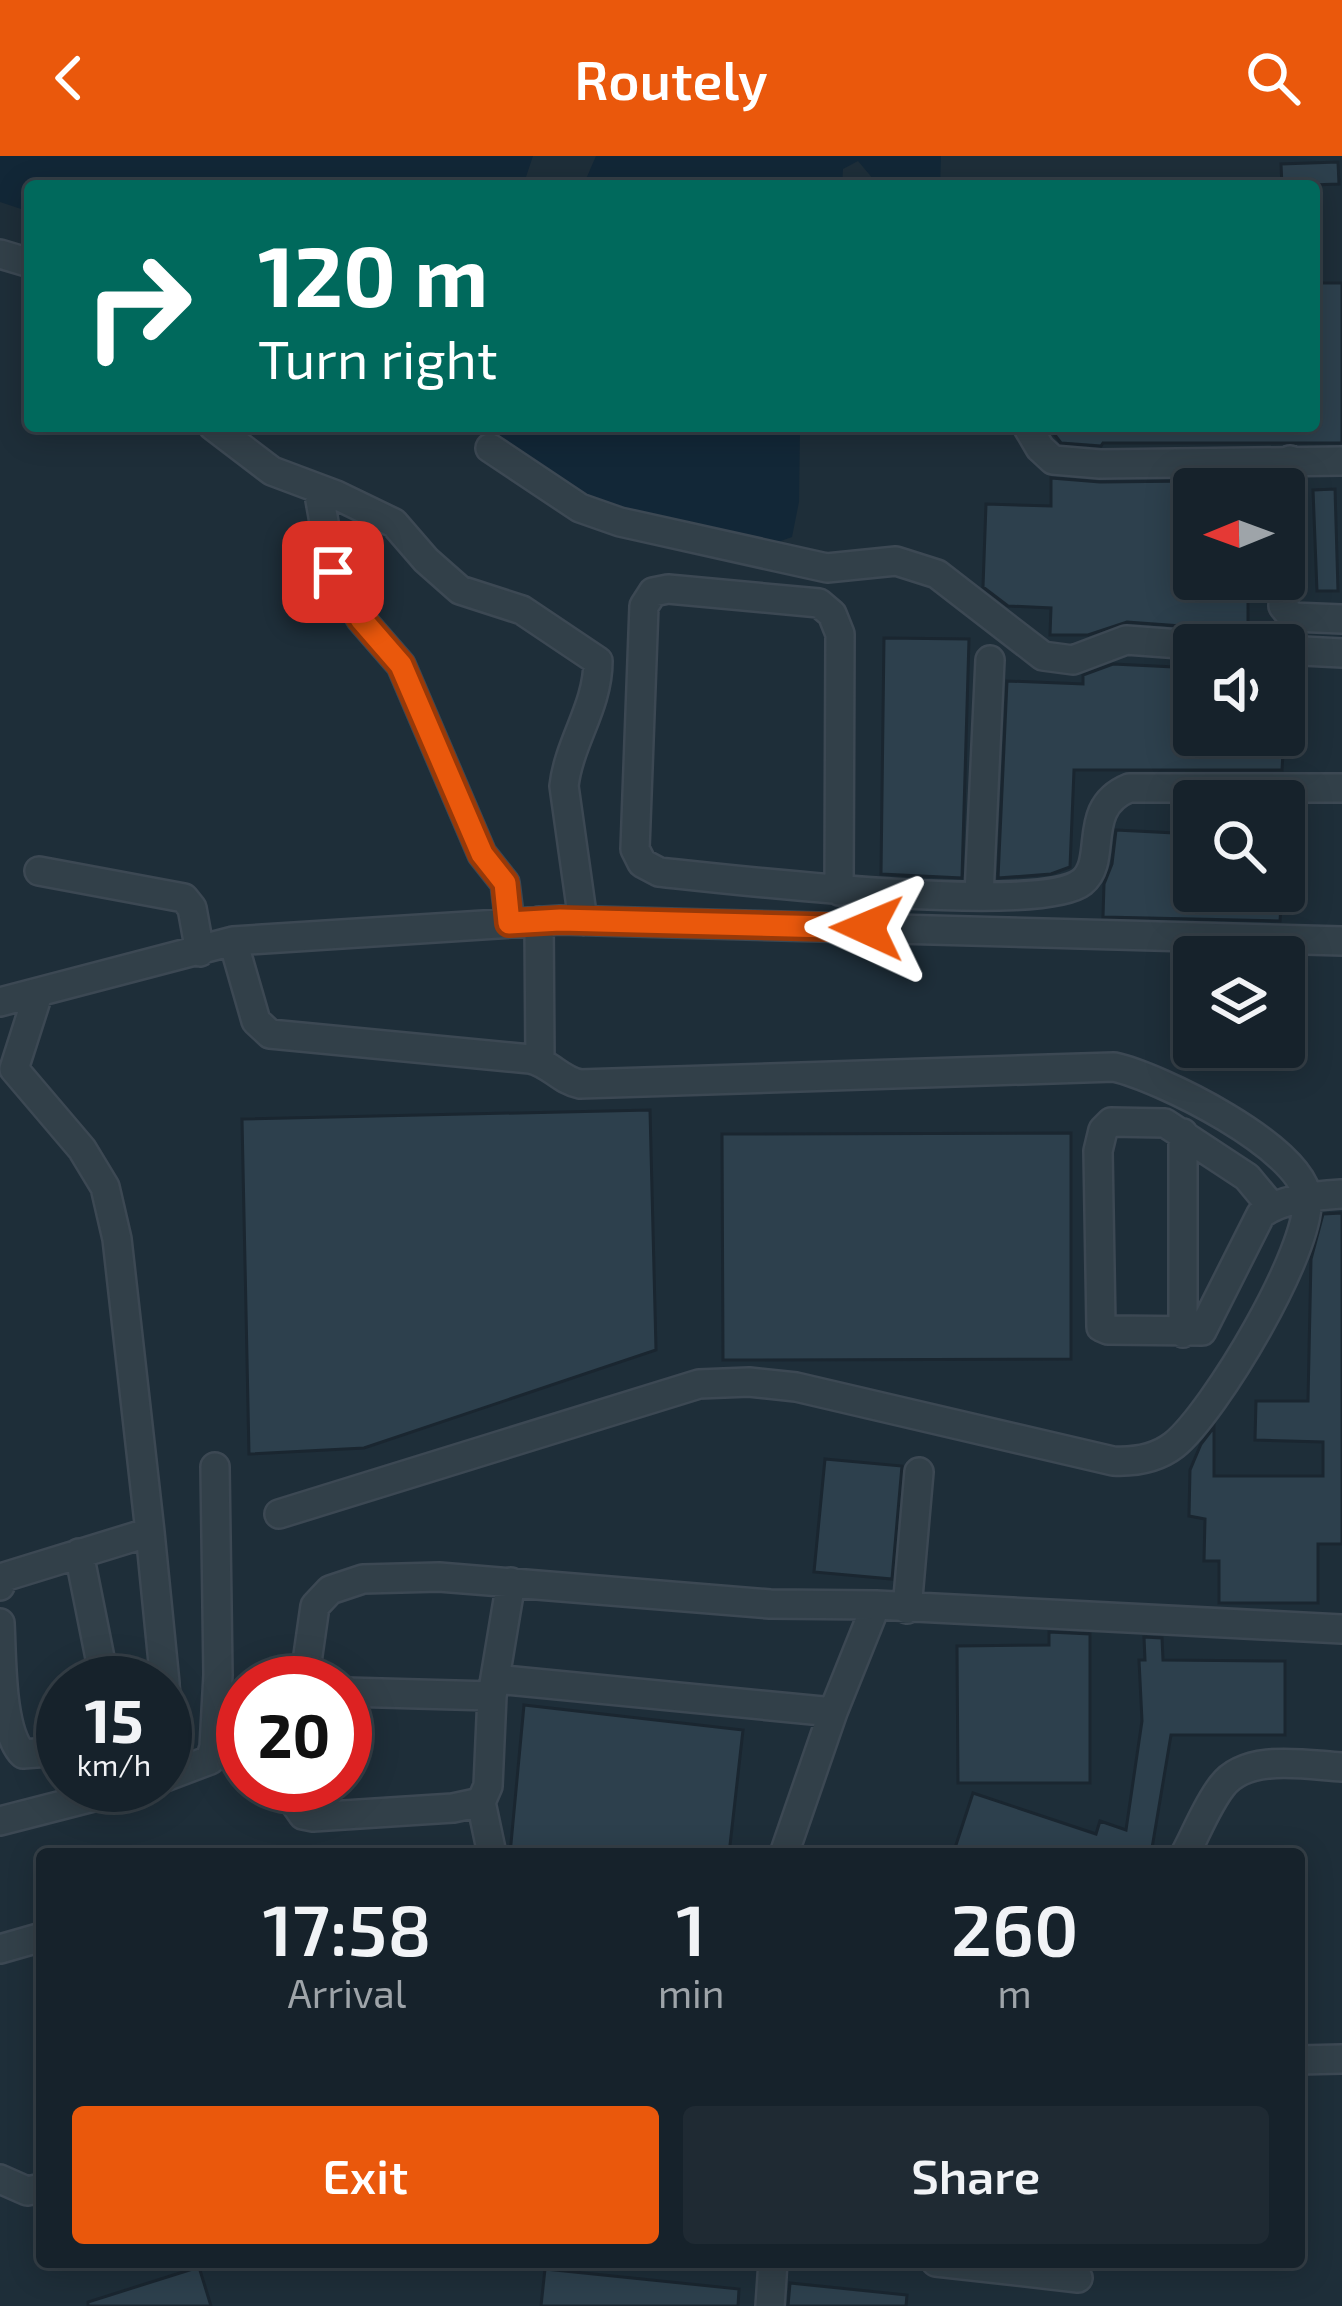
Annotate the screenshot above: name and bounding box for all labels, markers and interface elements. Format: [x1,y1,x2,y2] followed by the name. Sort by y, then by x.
[36,45,102,111] icon: back
[1240,45,1306,111] icon: search
[574,46,768,111] text: Routely
[258,223,488,324] text: 120 m
[60,228,216,384] icon: right
[258,325,498,390] text: Turn right
[1173,468,1305,600] north arrow
[1173,468,1305,1068] map controls
[282,521,384,623] pin
[300,539,366,605] icon: arrive
[1173,624,1305,756] button: sound
[1173,780,1305,912] button: search
[804,865,930,991] position arrow
[1173,936,1305,1068] button: layers
[216,1656,372,1812] speed limit sign: 20
[84,1683,144,1755] text: 15
[77,1746,151,1782] text: km/h
[262,1884,431,1970] text: 17:58
[676,1884,706,1970] text: 1
[951,1884,1079,1970] text: 260
[288,1969,406,2016] text: Arrival
[658,1969,724,2016] text: min
[998,1969,1032,2016] text: m
[72,2106,659,2244] button: Exit
[683,2106,1269,2244] button: Share

